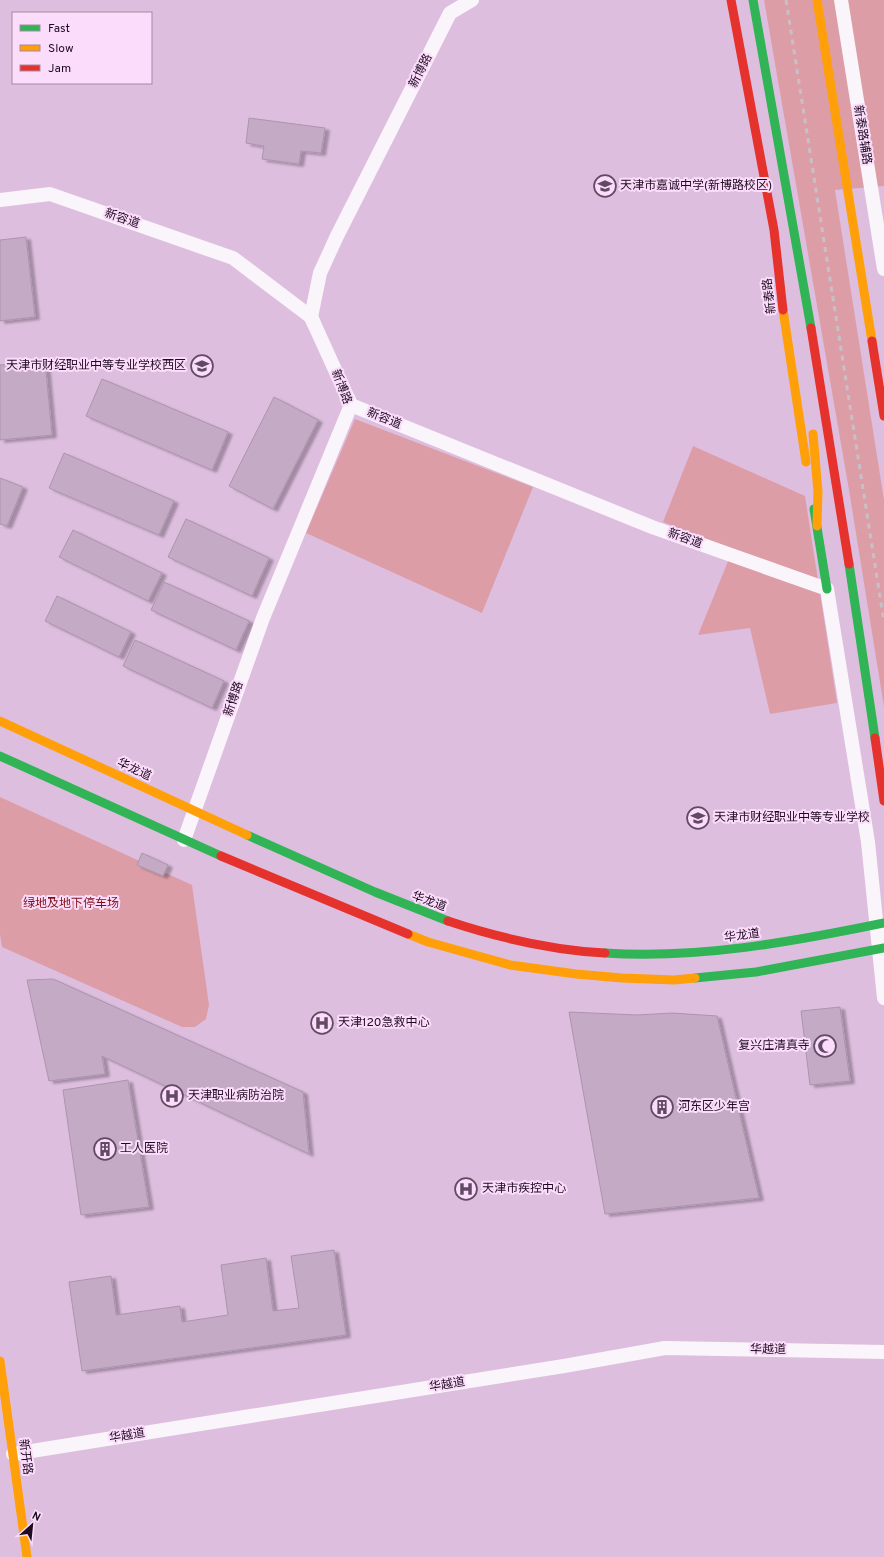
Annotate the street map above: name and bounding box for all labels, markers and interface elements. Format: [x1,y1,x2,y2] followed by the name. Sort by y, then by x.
[12,12,152,84] legend
[48,21,70,37] text: Fast
[48,41,74,57] text: Slow
[406,51,436,91] street label: 新博路
[48,61,71,77] text: Jam
[849,104,875,166] street label: 新泰路辅路
[592,173,618,199] school or university icon: 天津市嘉诚中学(新博路校区)
[620,178,772,194] place label: 天津市嘉诚中学(新博路校区)
[102,206,142,232] street label: 新容道
[760,277,780,315] street label: 新泰路
[189,353,215,379] school or university icon: 天津市财经职业中等专业学校西区
[6,358,186,374] place label: 天津市财经职业中等专业学校西区
[327,367,355,407] street label: 新博路
[364,405,404,433] street label: 新容道
[665,525,705,553] street label: 新容道
[221,679,247,719] street label: 新博路
[114,755,154,785] street label: 华龙道
[685,805,711,831] school or university icon: 天津市财经职业中等专业学校
[714,810,870,826] place label: 天津市财经职业中等专业学校
[409,888,449,916] street label: 华龙道
[23,896,119,912] park label: 绿地及地下停车场
[723,926,761,946] street label: 华龙道
[309,1010,335,1036] hospital icon: 天津120急救中心
[338,1015,430,1031] place label: 天津120急救中心
[812,1033,838,1059] mosque icon: 复兴庄清真寺
[738,1038,810,1054] place label: 复兴庄清真寺
[159,1083,185,1109] hospital icon: 天津职业病防治院
[188,1088,284,1104] place label: 天津职业病防治院
[649,1094,675,1120] building icon: 河东区少年宫
[678,1099,750,1115] place label: 河东区少年宫
[92,1136,118,1162] building icon: 工人医院
[120,1141,168,1157] place label: 工人医院
[453,1176,479,1202] hospital icon: 天津市疾控中心
[482,1181,566,1197] place label: 天津市疾控中心
[750,1342,786,1358] street label: 华越道
[428,1374,466,1396] street label: 华越道
[108,1425,146,1447] street label: 华越道
[15,1438,35,1476] street label: 新开路
[12,1505,52,1545] north arrow
[29,1509,43,1525] text: N

